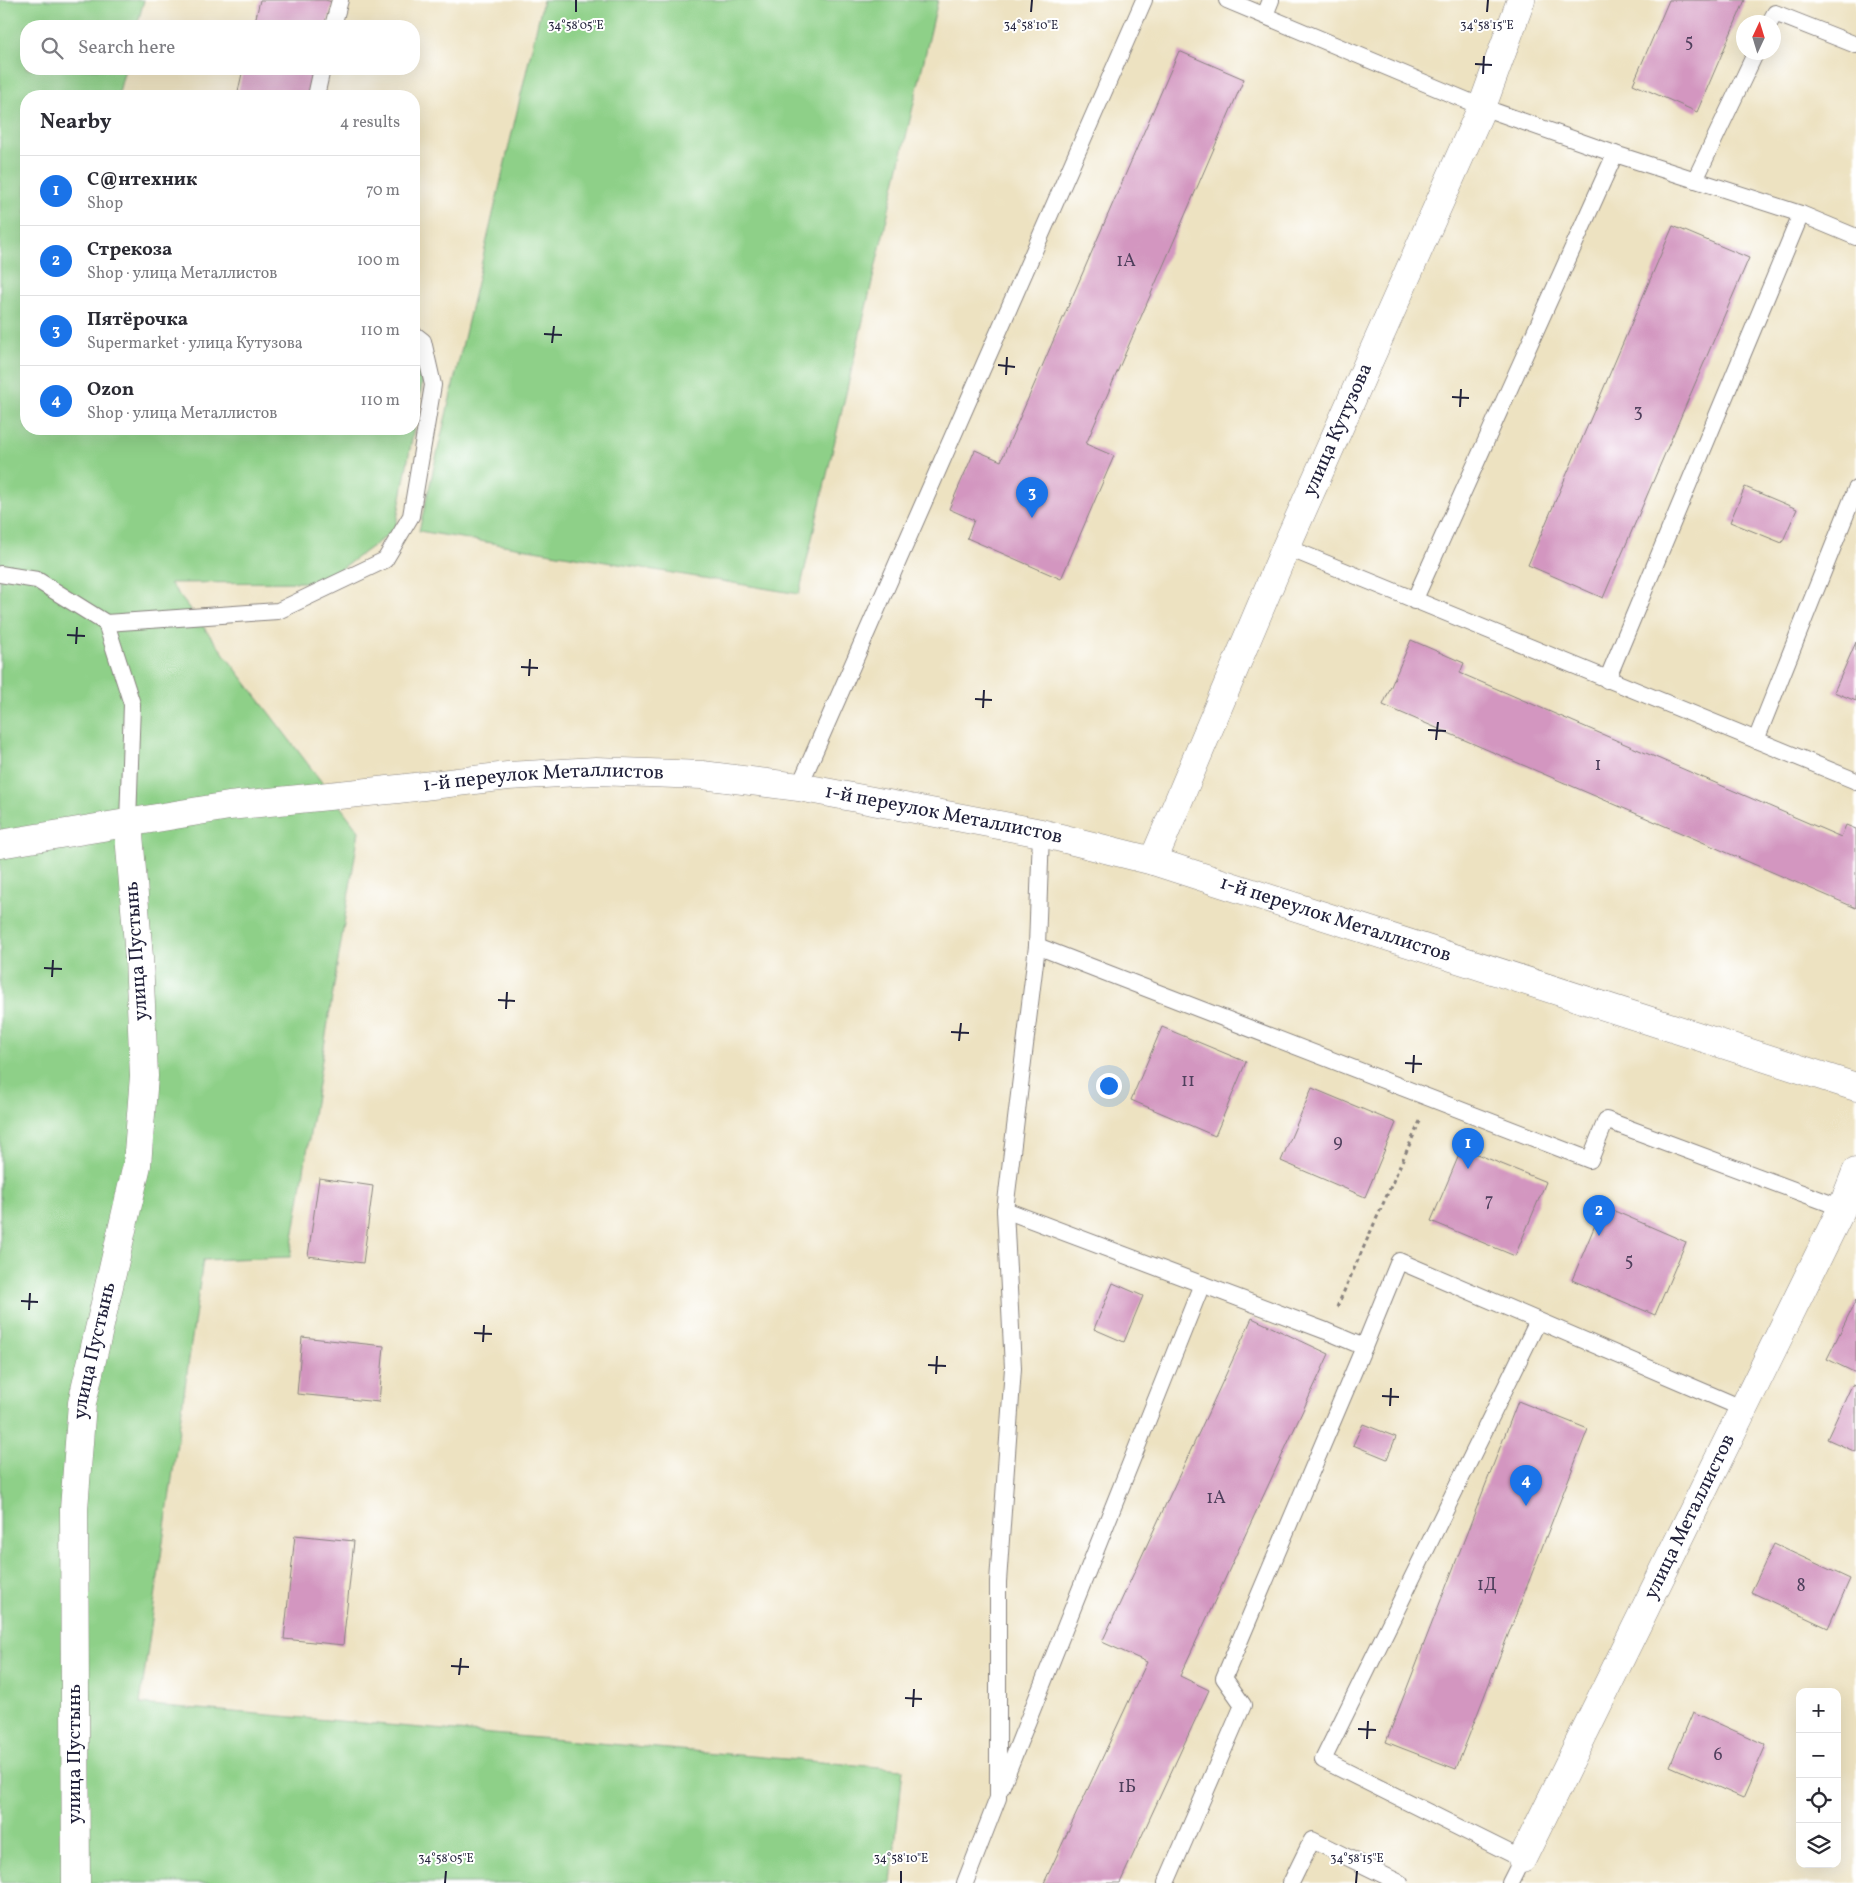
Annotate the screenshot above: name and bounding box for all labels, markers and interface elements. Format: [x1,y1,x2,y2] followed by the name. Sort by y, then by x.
[1736,15,1781,60] north arrow
[548,18,604,34] text: 34°58'05"E
[1004,18,1058,34] text: 34°58'10"E
[1460,18,1514,34] text: 34°58'15"E
[20,20,420,75] search box
[1685,30,1693,55] house number: 5
[38,34,66,62] icon: search
[78,35,175,61] text: Search here
[40,108,111,137] text: Nearby
[340,112,400,134] text: 4 results
[87,167,197,193] text: С@нтехник
[53,180,59,202] text: 1
[366,180,400,202] text: 70 m
[87,193,123,215] text: Shop
[87,237,173,263] text: Стрекоза
[1116,249,1136,274] house number: 1А
[52,250,60,272] text: 2
[357,250,400,272] text: 100 m
[87,263,277,285] text: Shop · улица Металлистов
[87,307,188,333] text: Пятёрочка
[52,320,60,342] text: 3
[361,320,400,342] text: 110 m
[87,333,303,355] text: Supermarket · улица Кутузова
[1296,359,1380,501] street label: улица Кутузова
[87,377,134,403] text: Ozon
[51,390,61,412] text: 4
[361,390,400,412] text: 110 m
[1633,400,1643,425] house number: 3
[87,403,277,425] text: Shop · улица Металлистов
[1016,477,1048,518] pin: 3
[1595,753,1601,778] house number: 1
[421,757,664,800] street label: 1-й переулок Металлистов
[822,778,1066,852] street label: 1-й переулок Металлистов
[1216,869,1455,970] street label: 1-й переулок Металлистов
[118,880,156,1022] street label: улица Пустынь
[1181,1069,1195,1094] house number: 11
[1096,1073,1122,1099] your location
[1452,1128,1484,1169] pin: 1
[1333,1130,1343,1155] house number: 9
[1485,1189,1493,1214] house number: 7
[1583,1195,1615,1236] pin: 2
[1625,1249,1633,1274] house number: 5
[67,1279,124,1420] street label: улица Пустынь
[1638,1430,1743,1605] street label: улица Металлистов
[1510,1465,1542,1506] pin: 4
[1206,1486,1226,1511] house number: 1А
[1477,1573,1497,1598] house number: 1Д
[1796,1574,1806,1599] house number: 8
[61,1684,89,1824] street label: улица Пустынь
[1796,1688,1841,1868] map controls
[1796,1688,1841,1733] button: +
[1796,1733,1841,1778] button: −
[1713,1743,1723,1768] house number: 6
[1118,1775,1136,1800] house number: 1Б
[1796,1778,1841,1823] button: locate
[1796,1823,1841,1868] button: layers
[418,1851,474,1867] text: 34°58'05"E
[874,1851,928,1867] text: 34°58'10"E
[1330,1851,1384,1867] text: 34°58'15"E

